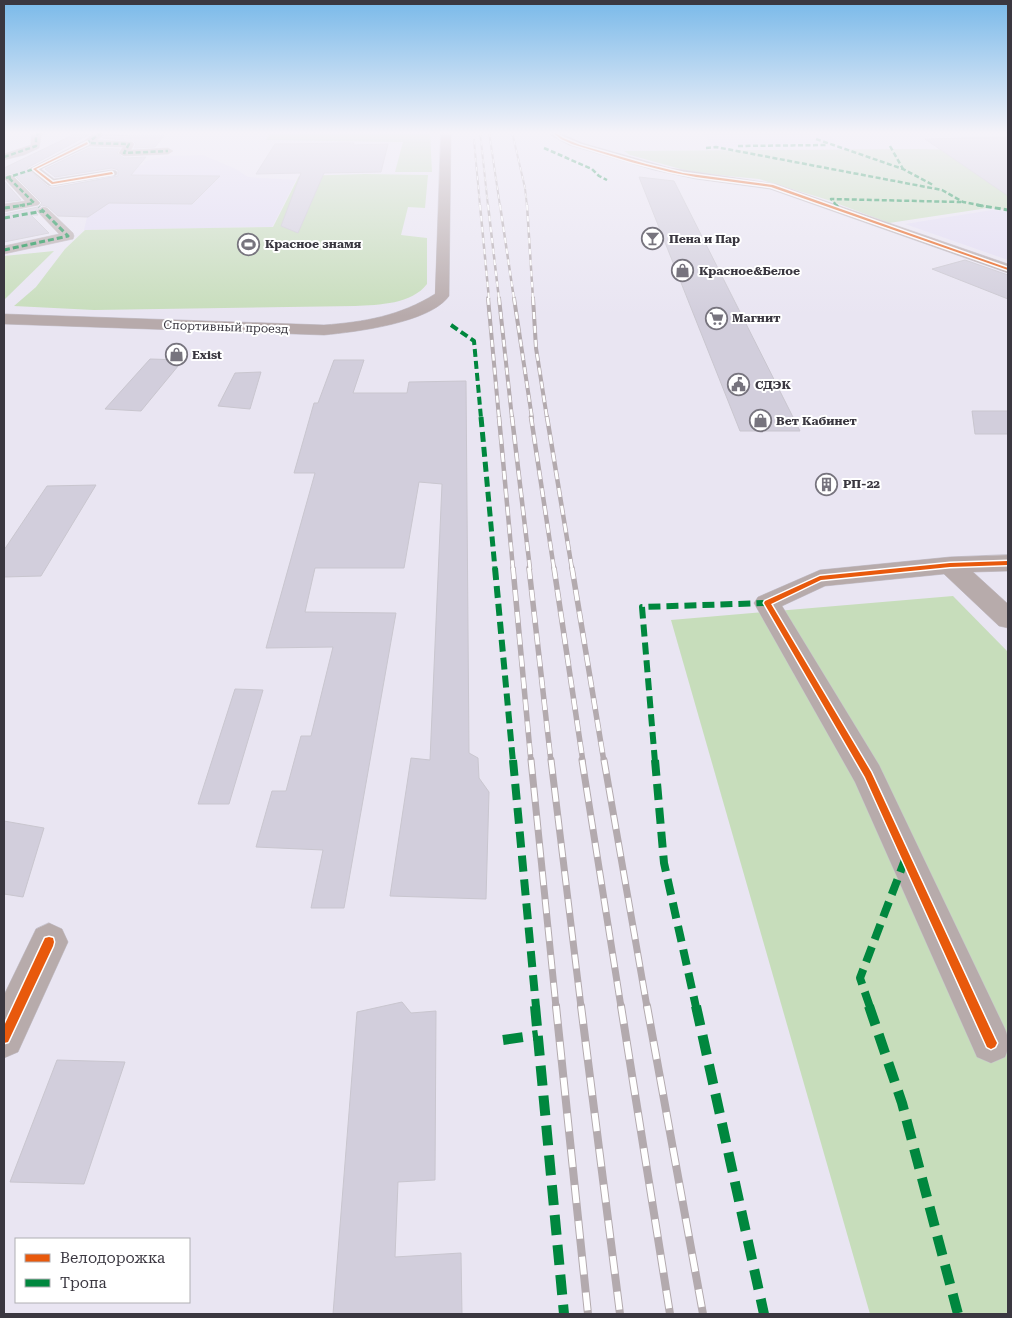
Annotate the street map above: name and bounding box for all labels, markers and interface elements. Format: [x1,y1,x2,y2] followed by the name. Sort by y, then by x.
[641,227,665,251] bar icon: Пена и Пар
[237,232,261,256] sports icon: Красное знамя
[669,232,740,246] place label: Пена и Пар
[265,237,362,251] place label: Красное знамя
[671,259,695,283] shop icon: Красное&Белое
[699,264,800,278] place label: Красное&Белое
[704,306,728,330] supermarket icon: Магнит
[732,311,780,325] place label: Магнит
[163,318,289,336] street label: Спортивный проезд
[164,343,188,367] shop icon: Exist
[192,348,222,362] place label: Exist
[727,373,751,397] public building icon: СДЭК
[755,378,791,392] place label: СДЭК
[748,409,772,433] shop icon: Вет Кабинет
[776,414,857,428] place label: Вет Кабинет
[815,472,839,496] building icon: РП-22
[843,477,880,491] place label: РП-22
[15,1238,190,1303] legend
[60,1249,165,1267] text: Велодорожка
[60,1274,107,1292] text: Тропа

